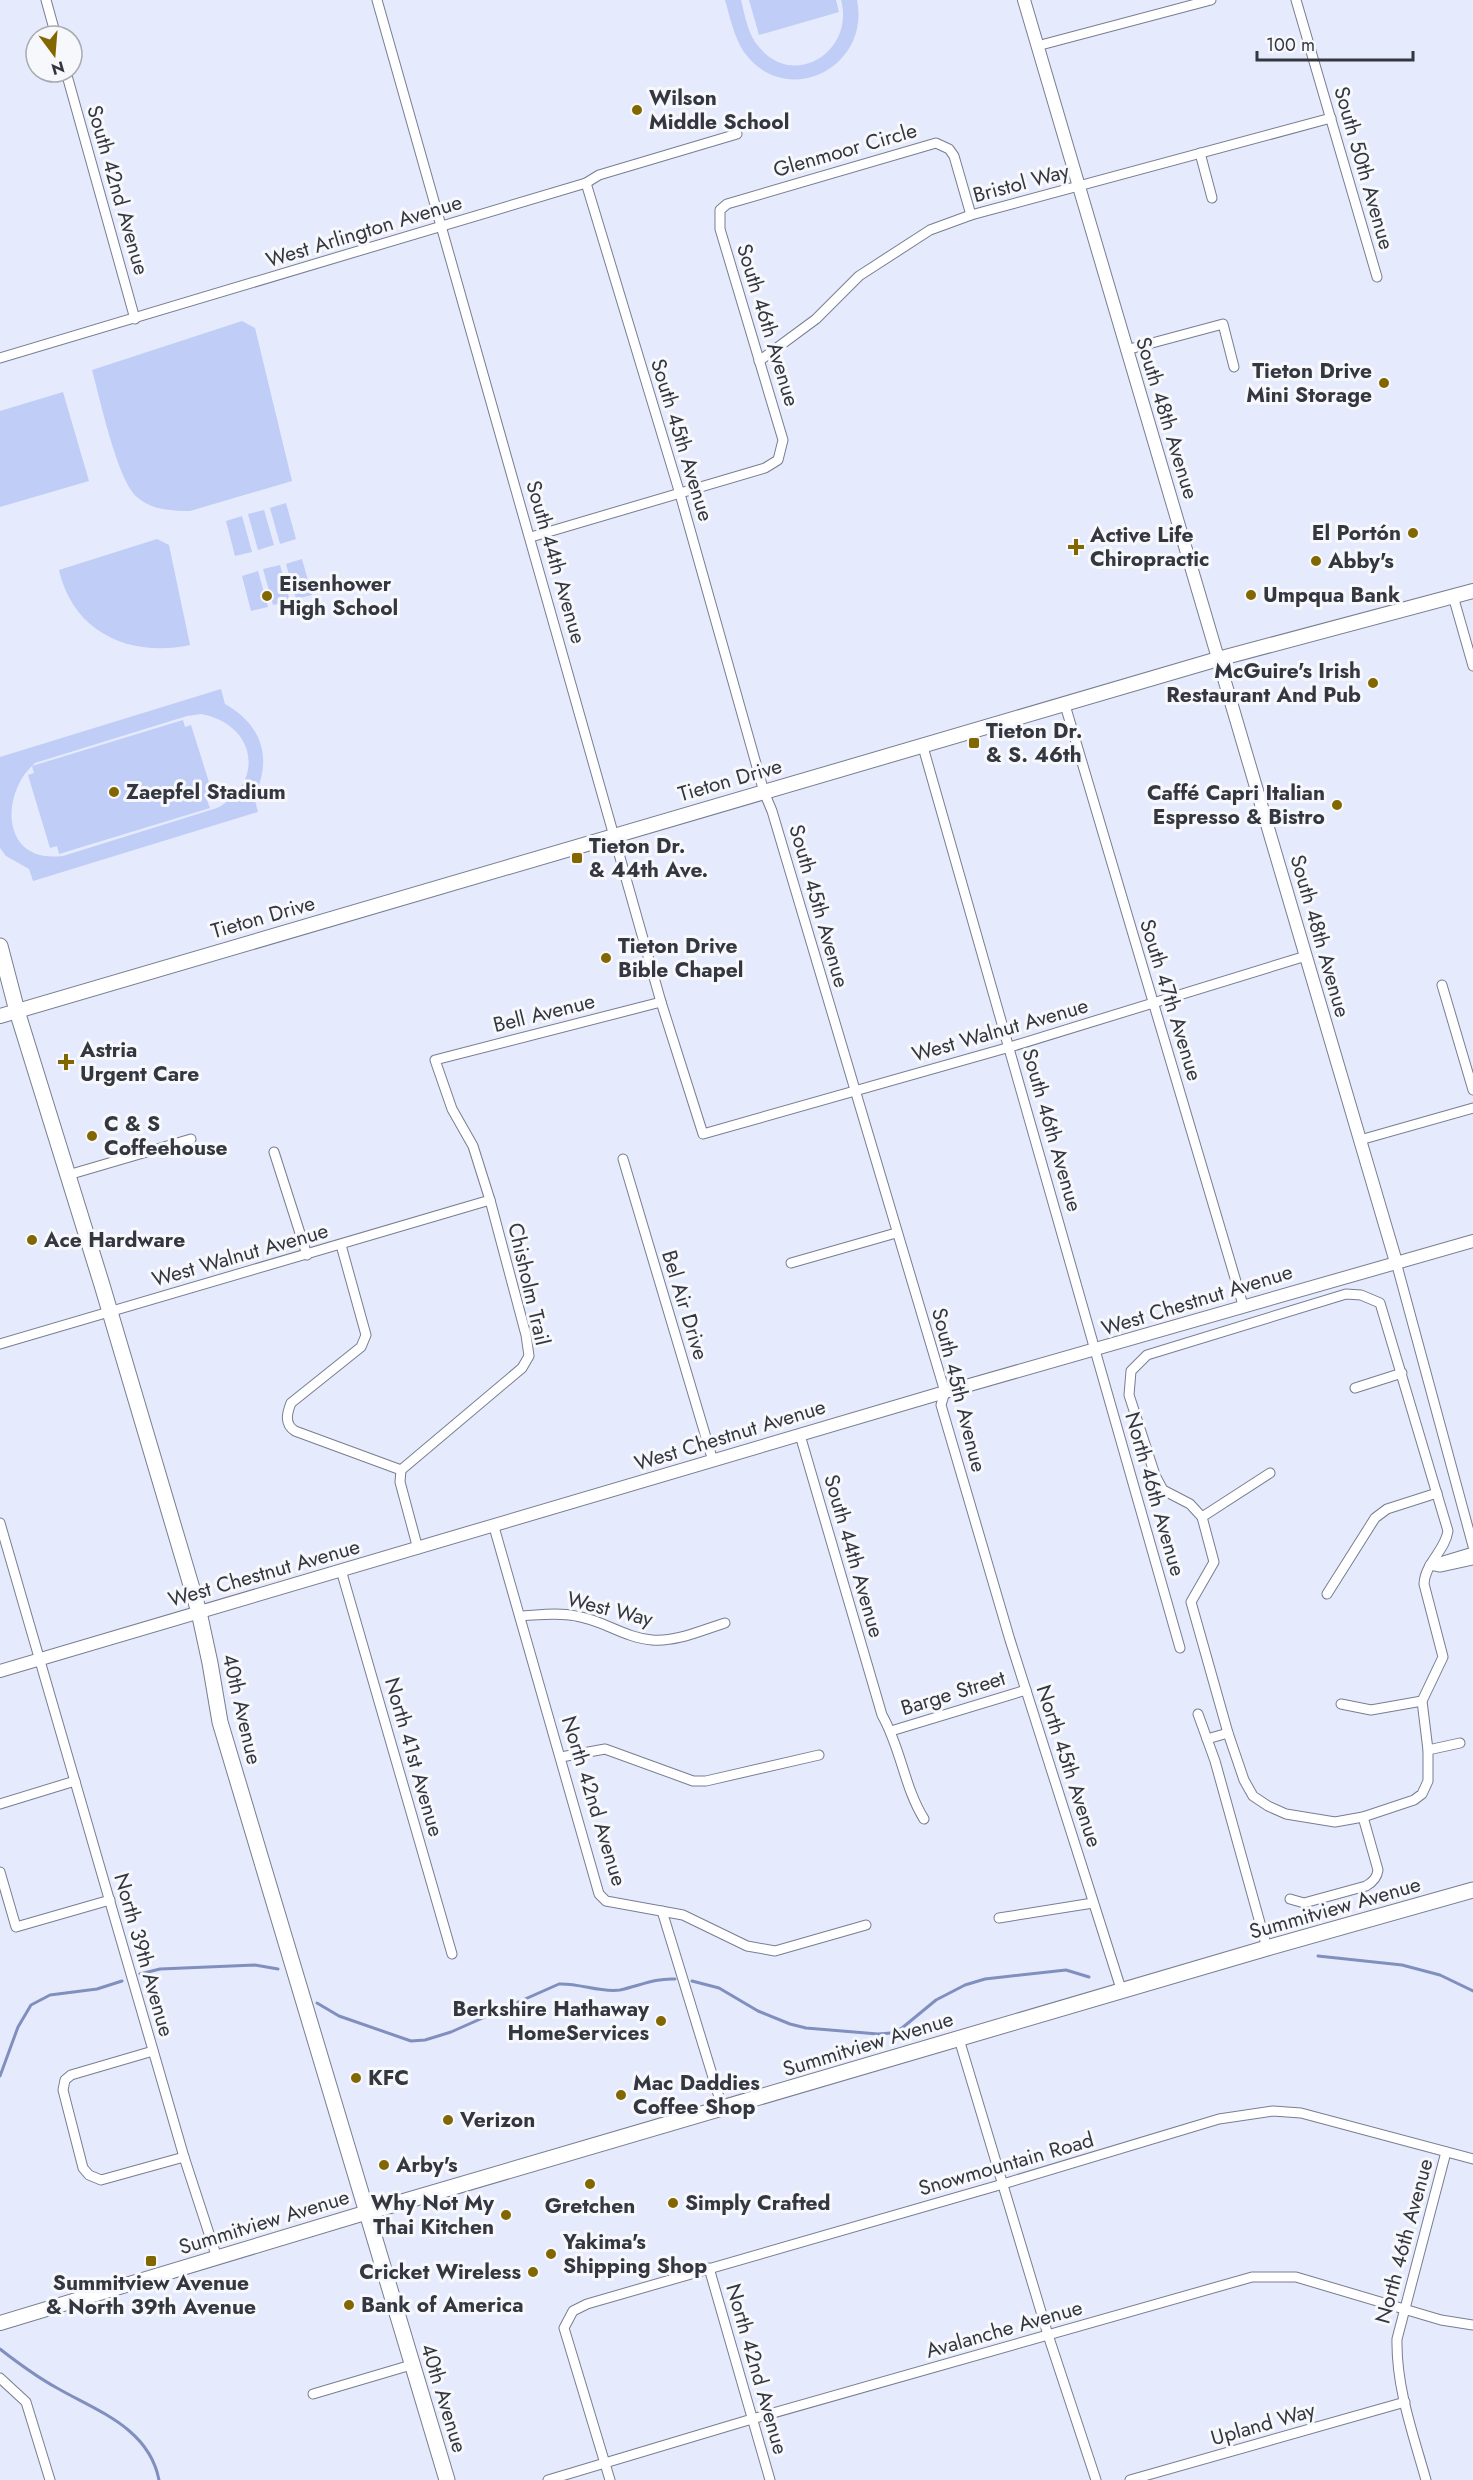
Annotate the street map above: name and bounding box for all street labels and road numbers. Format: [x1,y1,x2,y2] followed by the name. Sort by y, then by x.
[1326,83,1402,253] street label: South 50th Avenue
[79,102,157,279] street label: South 42nd Avenue
[770,115,921,185] street label: Glenmoor Circle
[970,156,1073,210] street label: Bristol Way
[262,187,466,275] street label: West Arlington Avenue
[729,240,807,410] street label: South 46th Avenue
[1128,333,1206,503] street label: South 48th Avenue
[643,355,721,525] street label: South 45th Avenue
[518,477,594,647] street label: South 44th Avenue
[675,751,786,809] street label: Tieton Drive
[781,821,857,991] street label: South 45th Avenue
[1282,851,1358,1021] street label: South 48th Avenue
[208,888,319,946] street label: Tieton Drive
[1132,916,1210,1085] street label: South 47th Avenue
[490,986,598,1040] street label: Bell Avenue
[908,990,1092,1070] street label: West Walnut Avenue
[1014,1045,1090,1215] street label: South 46th Avenue
[148,1215,332,1295] street label: West Walnut Avenue
[500,1220,558,1348] street label: Chisholm Trail
[654,1247,716,1364] street label: Bel Air Drive
[1098,1257,1296,1343] street label: West Chestnut Avenue
[924,1305,994,1475] street label: South 45th Avenue
[631,1392,829,1478] street label: West Chestnut Avenue
[1117,1408,1193,1580] street label: North 46th Avenue
[816,1471,892,1641] street label: South 44th Avenue
[165,1531,364,1615] street label: West Chestnut Avenue
[564,1584,657,1634] street label: West Way
[215,1651,269,1767] street label: 40th Avenue
[897,1663,1009,1723] street label: Barge Street
[377,1674,451,1840] street label: North 41st Avenue
[1029,1681,1109,1851] street label: North 45th Avenue
[554,1712,634,1890] street label: North 42nd Avenue
[1246,1869,1424,1947] street label: Summitview Avenue
[106,1870,182,2040] street label: North 39th Avenue
[779,2004,957,2084] street label: Summitview Avenue
[915,2125,1097,2203] street label: Snowmountain Road
[1368,2155,1440,2327] street label: North 46th Avenue
[175,2182,353,2262] street label: Summitview Avenue
[718,2280,796,2458] street label: North 42nd Avenue
[922,2292,1086,2366] street label: Avalanche Avenue
[413,2340,475,2456] street label: 40th Avenue
[1207,2395,1319,2453] street label: Upland Way

